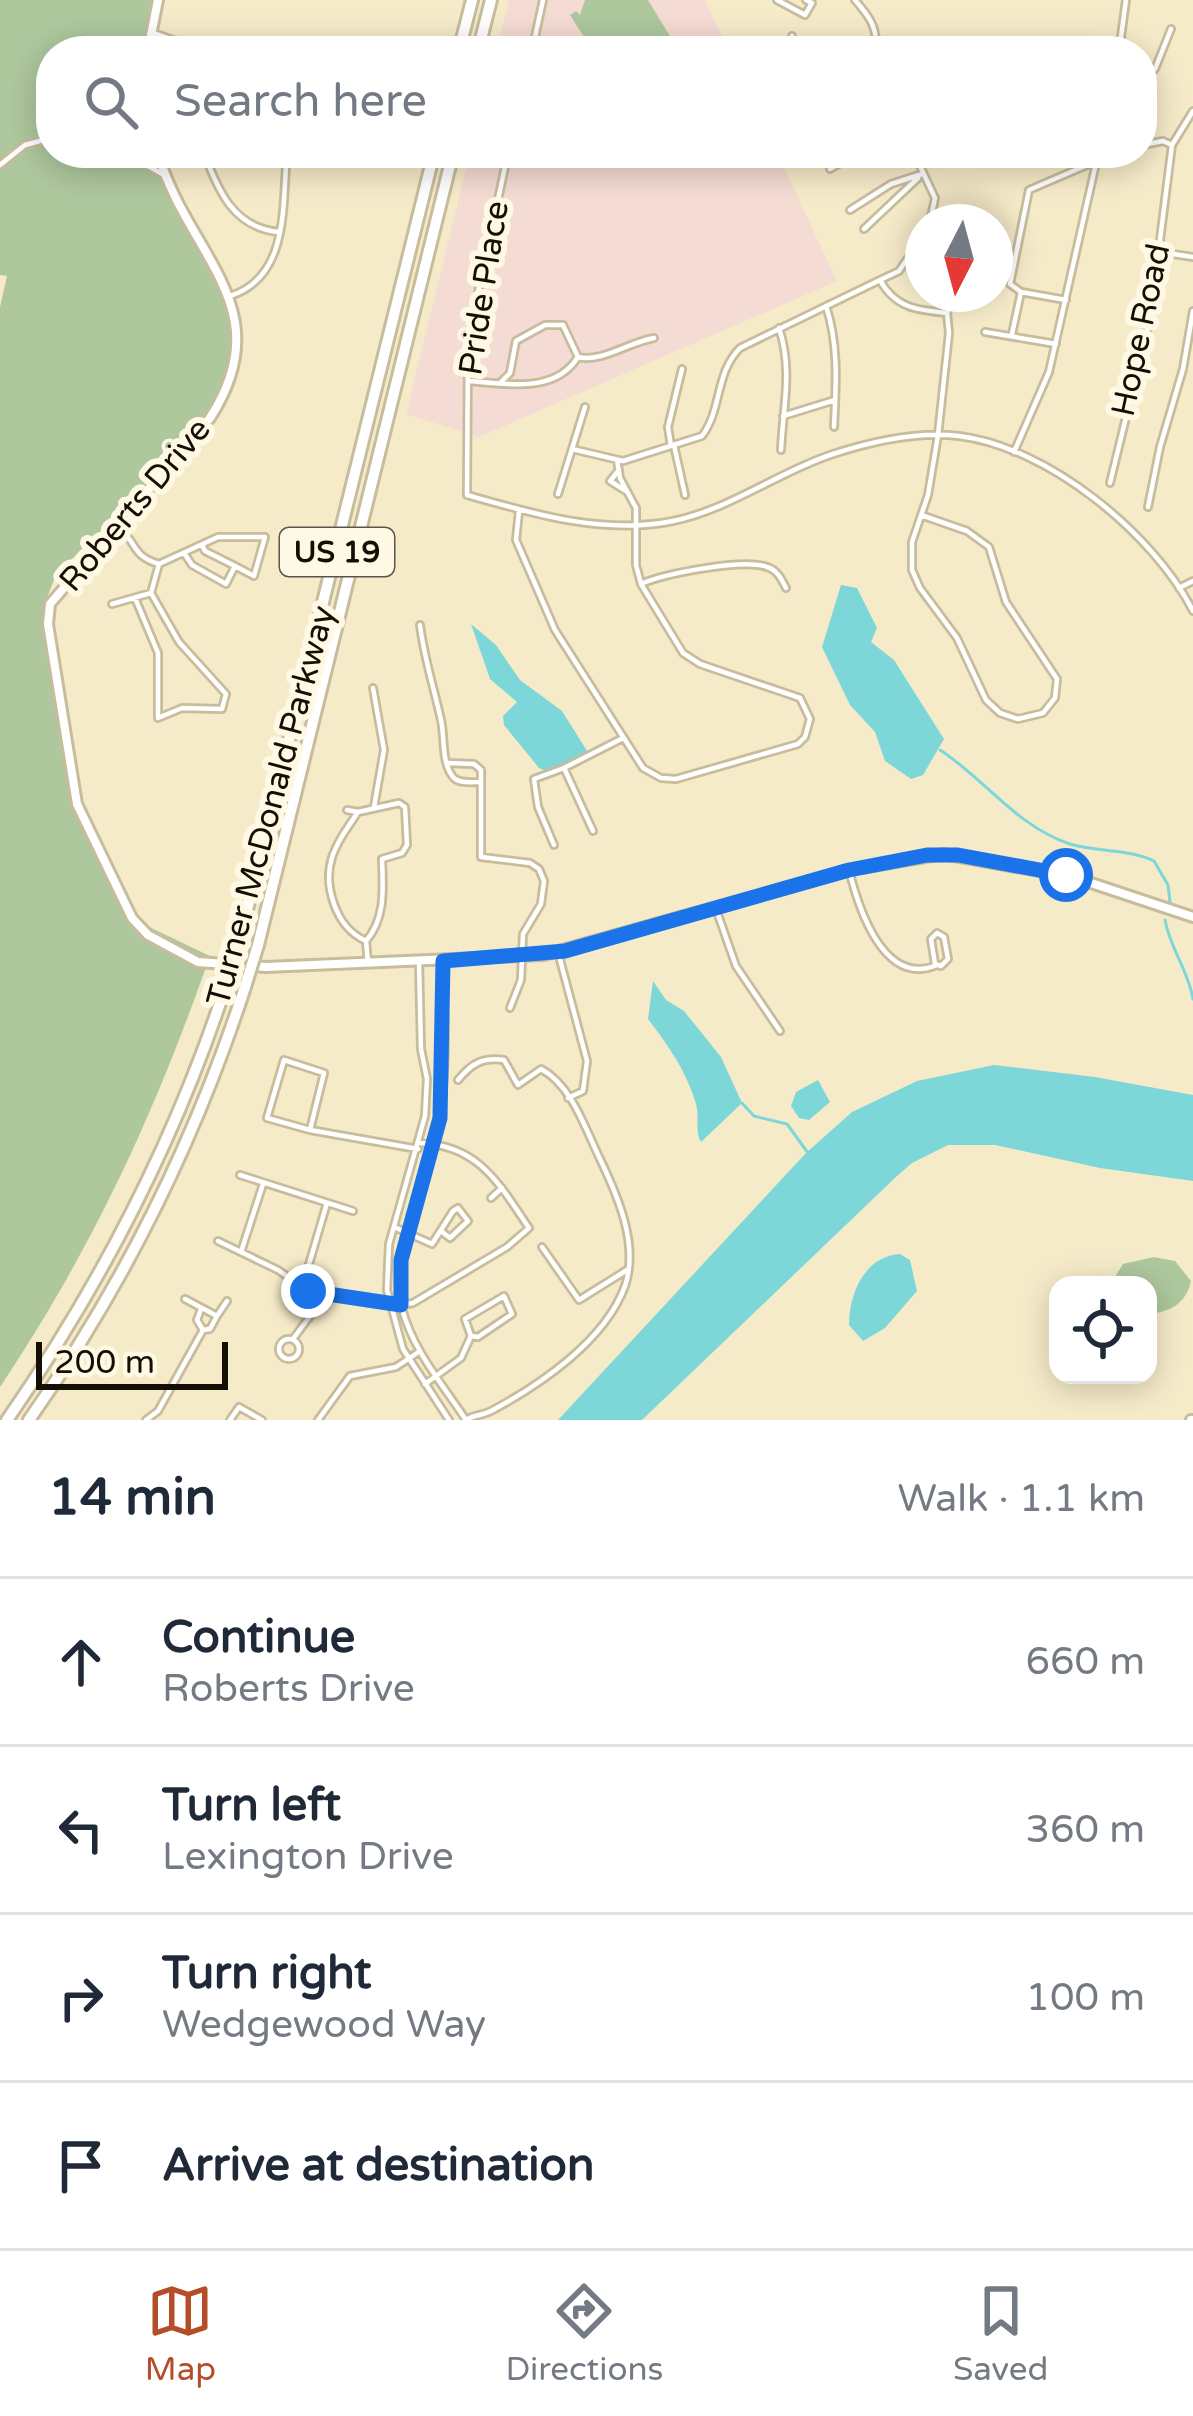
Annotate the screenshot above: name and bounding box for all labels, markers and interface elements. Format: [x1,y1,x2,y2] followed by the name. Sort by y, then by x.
[36,36,1157,168] search box
[78,69,144,135] icon: search
[174,75,427,129] text: Search here
[451,198,517,378] street label: Pride Place
[905,204,1013,312] north arrow
[1104,240,1178,420] street label: Hope Road
[51,410,219,600] street label: Roberts Drive
[280,528,394,576] road number: US 19
[199,602,343,1010] street label: Turner McDonald Parkway
[1039,848,1093,902] route start
[281,1264,335,1318] route end
[1049,1276,1157,1384] map controls
[1049,1276,1157,1384] button: locate
[36,1336,228,1389] scale bar
[54,1343,155,1382] text: 200 m
[48,1467,216,1529] text: 14 min
[898,1475,1145,1522] text: Walk · 1.1 km
[162,1611,355,1665] text: Continue
[48,1629,114,1695] icon: ahead
[1026,1638,1145,1685] text: 660 m
[162,1665,415,1712] text: Roberts Drive
[162,1779,341,1833] text: Turn left
[48,1797,114,1863] icon: left
[1026,1806,1145,1853] text: 360 m
[162,1833,454,1880] text: Lexington Drive
[162,1947,371,2001] text: Turn right
[48,1965,114,2031] icon: right
[1026,1974,1145,2021] text: 100 m
[162,2001,486,2048] text: Wedgewood Way
[48,2133,114,2199] icon: arrive
[162,2139,594,2193] text: Arrive at destination
[145,2278,216,2389] tab: Map
[506,2278,663,2389] tab: Directions
[953,2278,1048,2389] tab: Saved

